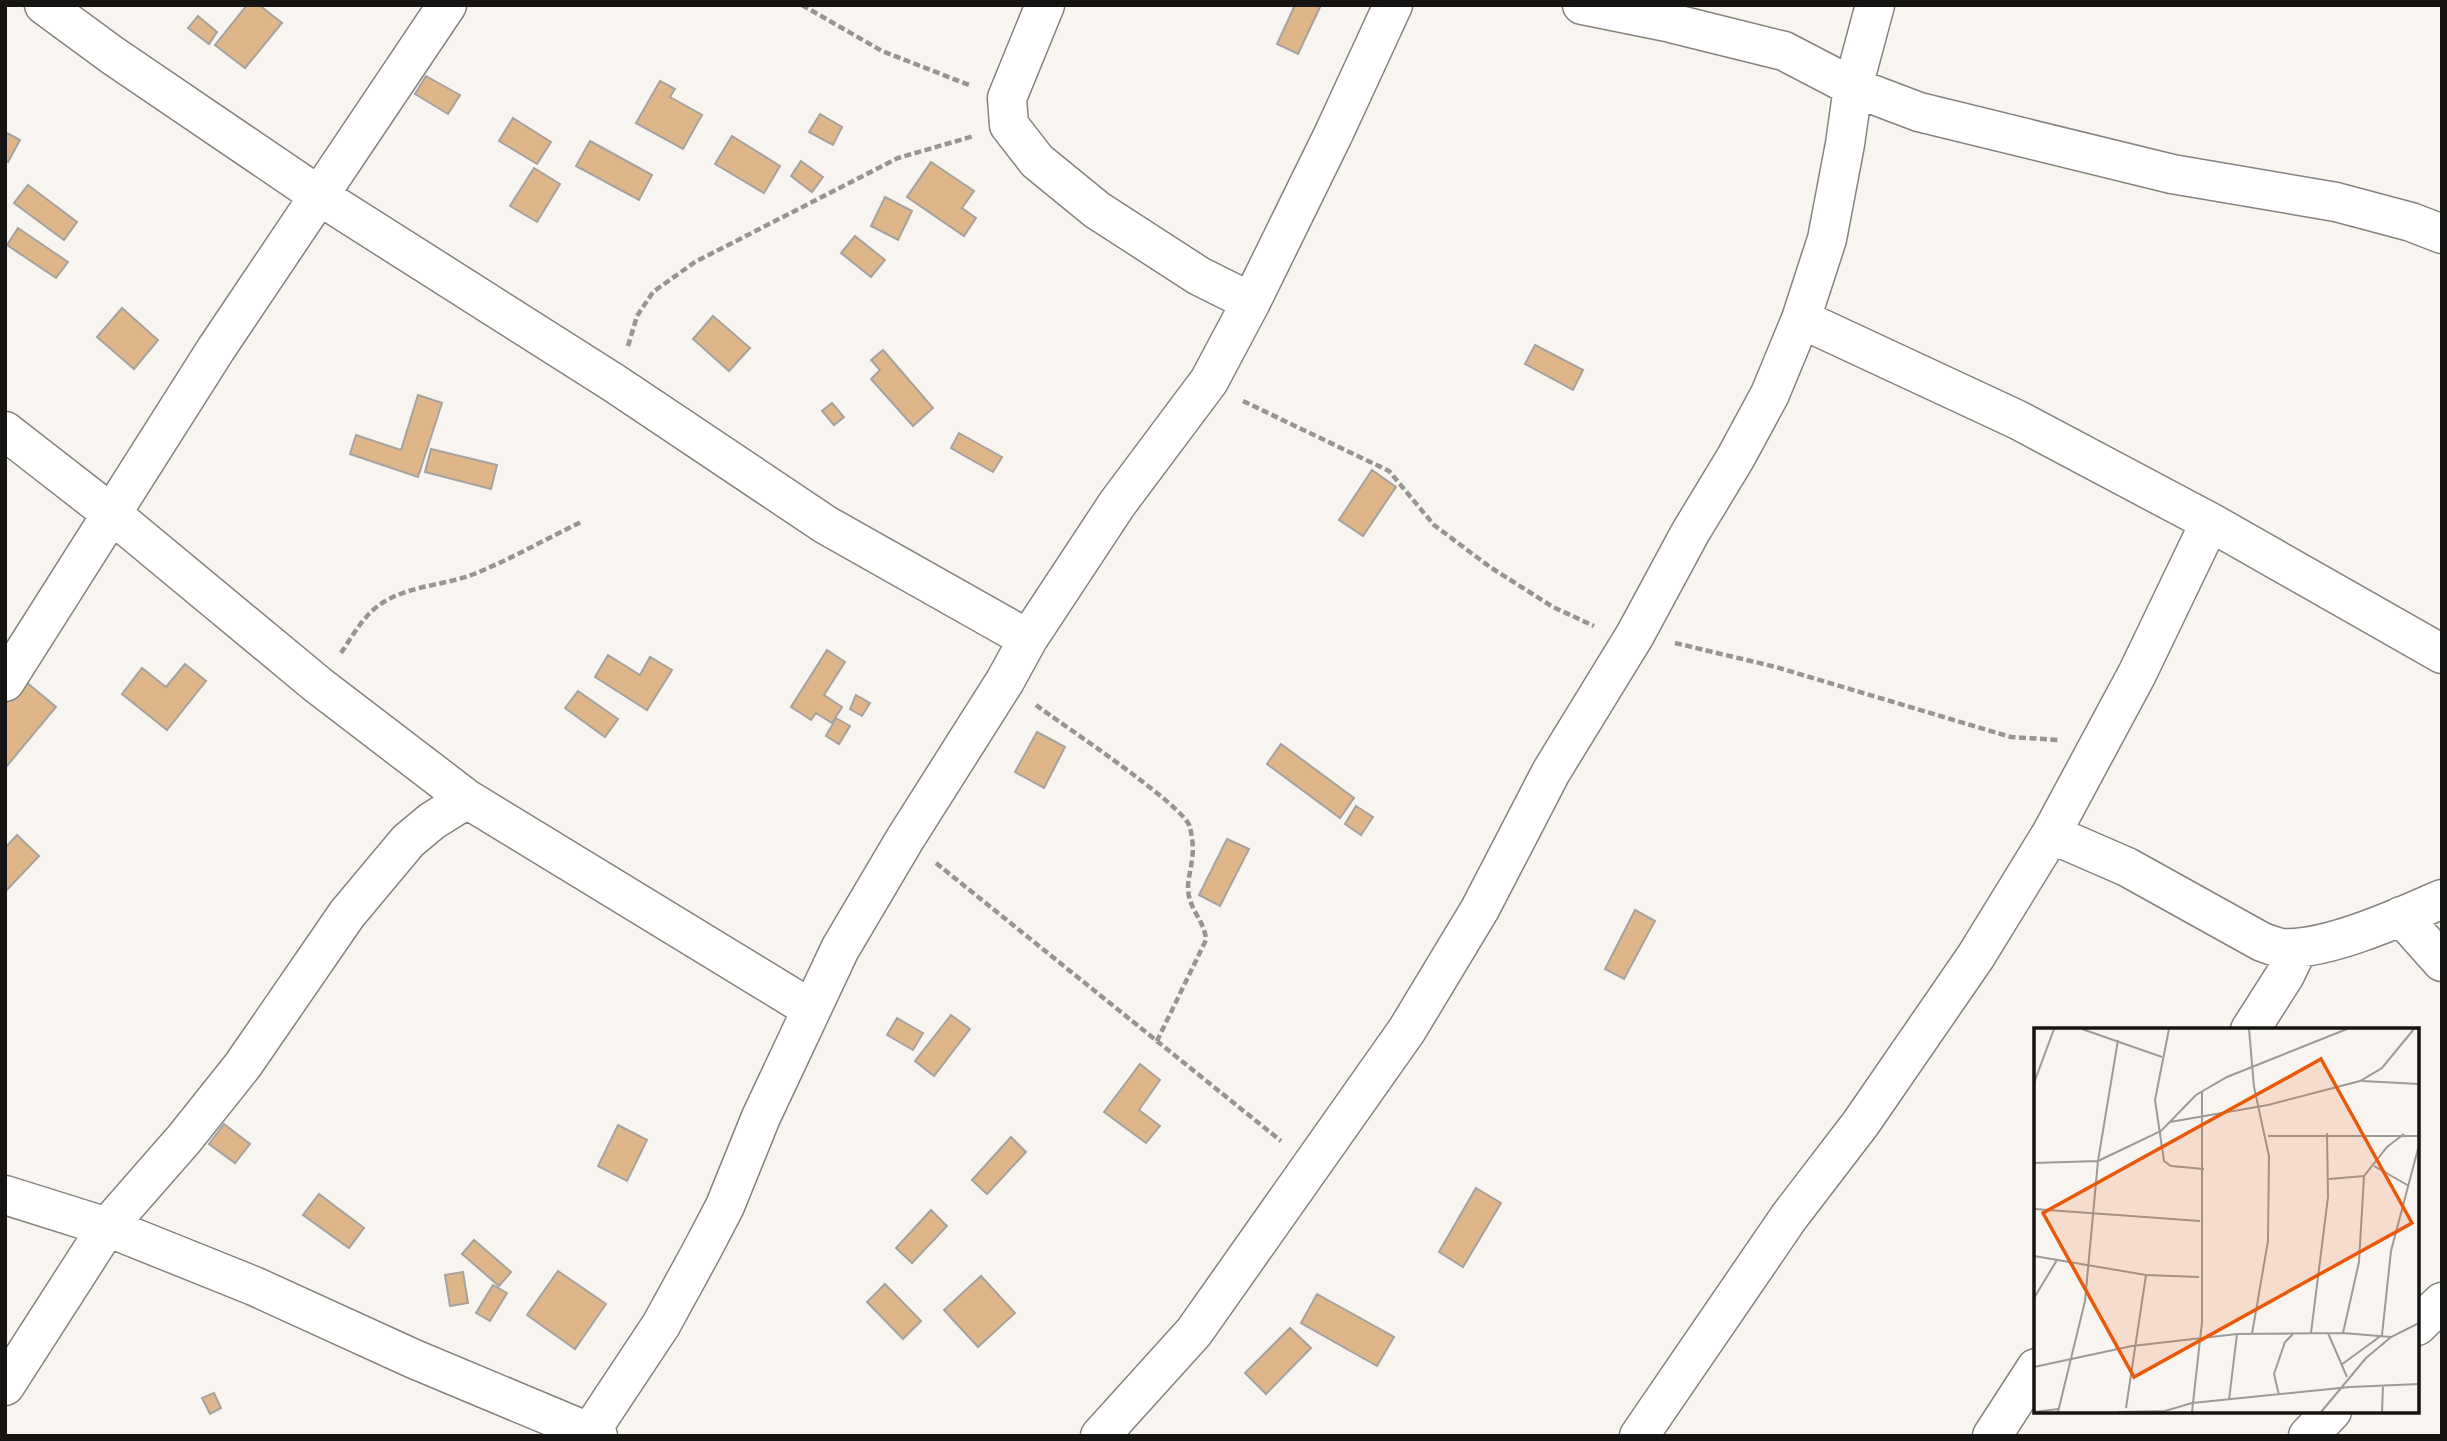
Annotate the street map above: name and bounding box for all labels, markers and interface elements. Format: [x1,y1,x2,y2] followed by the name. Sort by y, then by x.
[2034,1028,2419,1413] inset map

